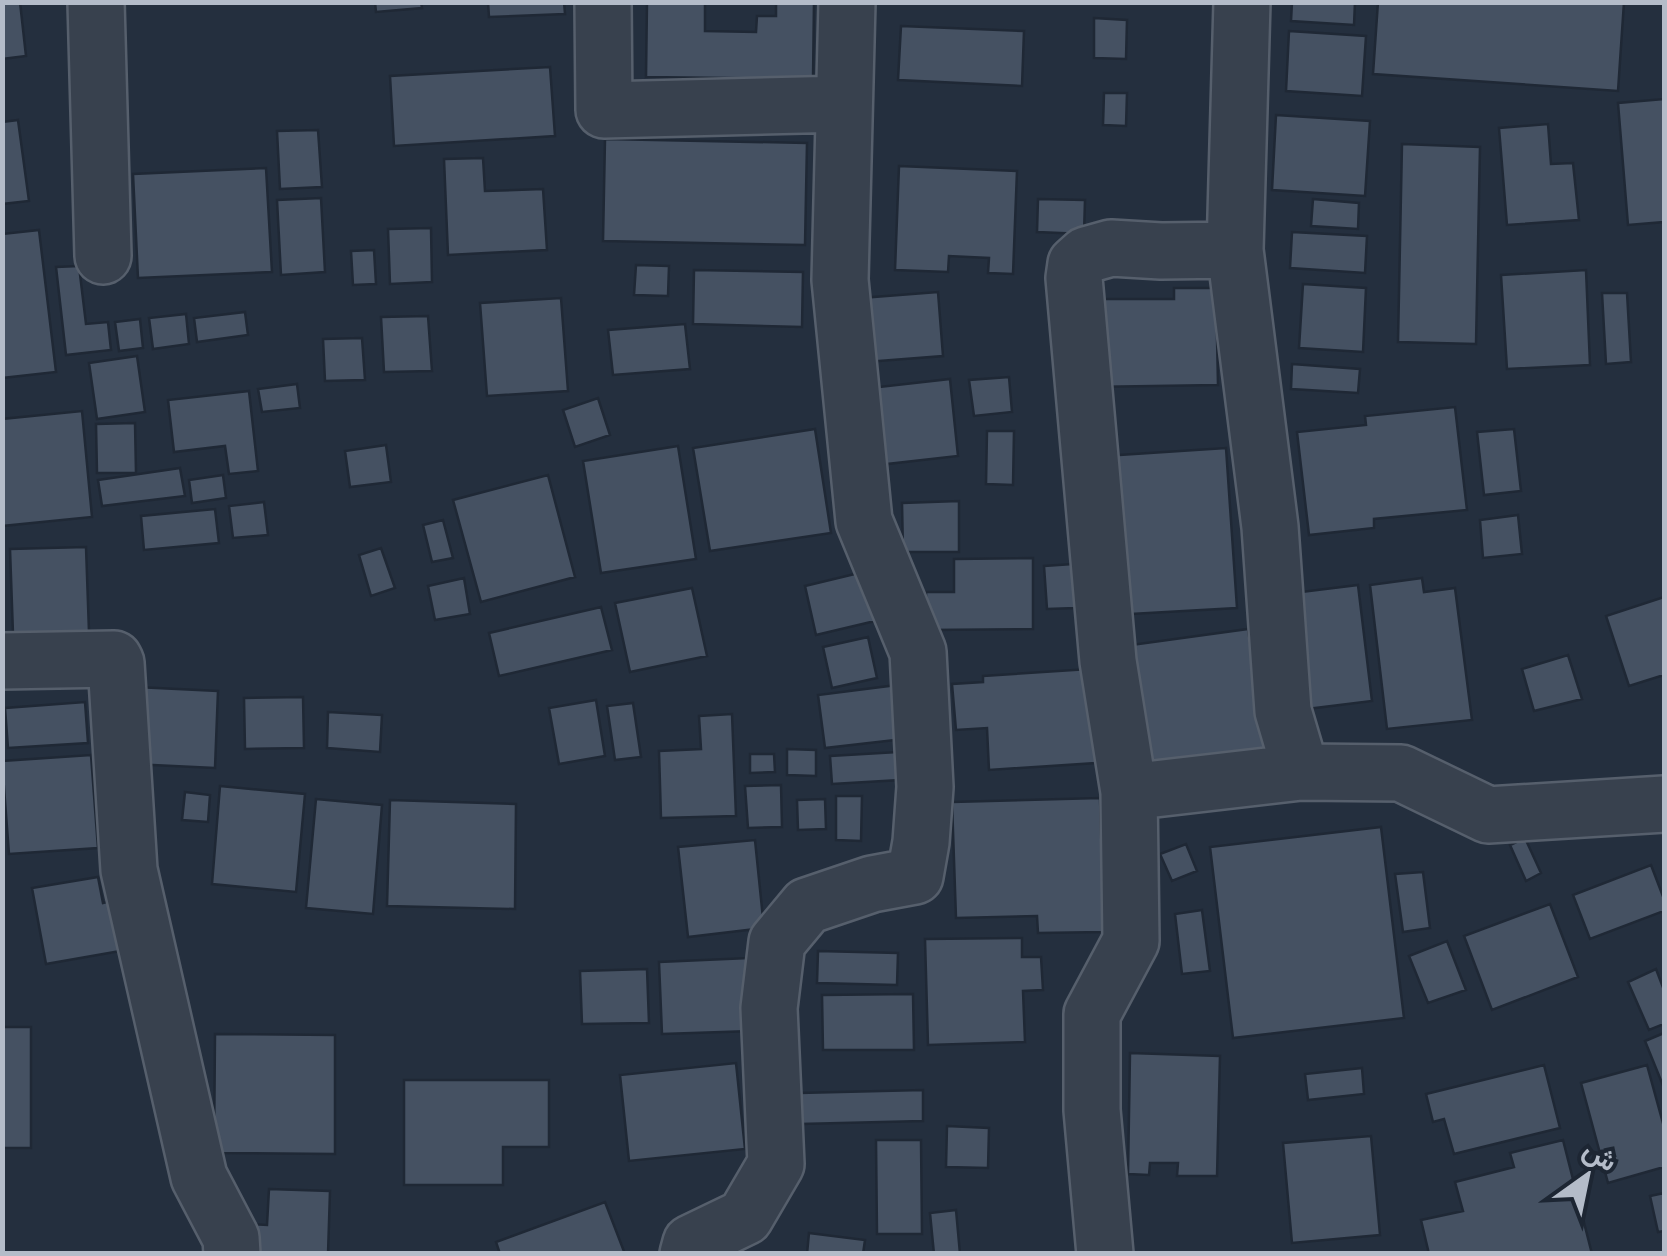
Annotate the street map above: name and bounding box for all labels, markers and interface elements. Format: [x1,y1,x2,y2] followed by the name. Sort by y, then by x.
[1537,1126,1637,1226] north arrow
[1577,1132,1623,1178] text: ش

